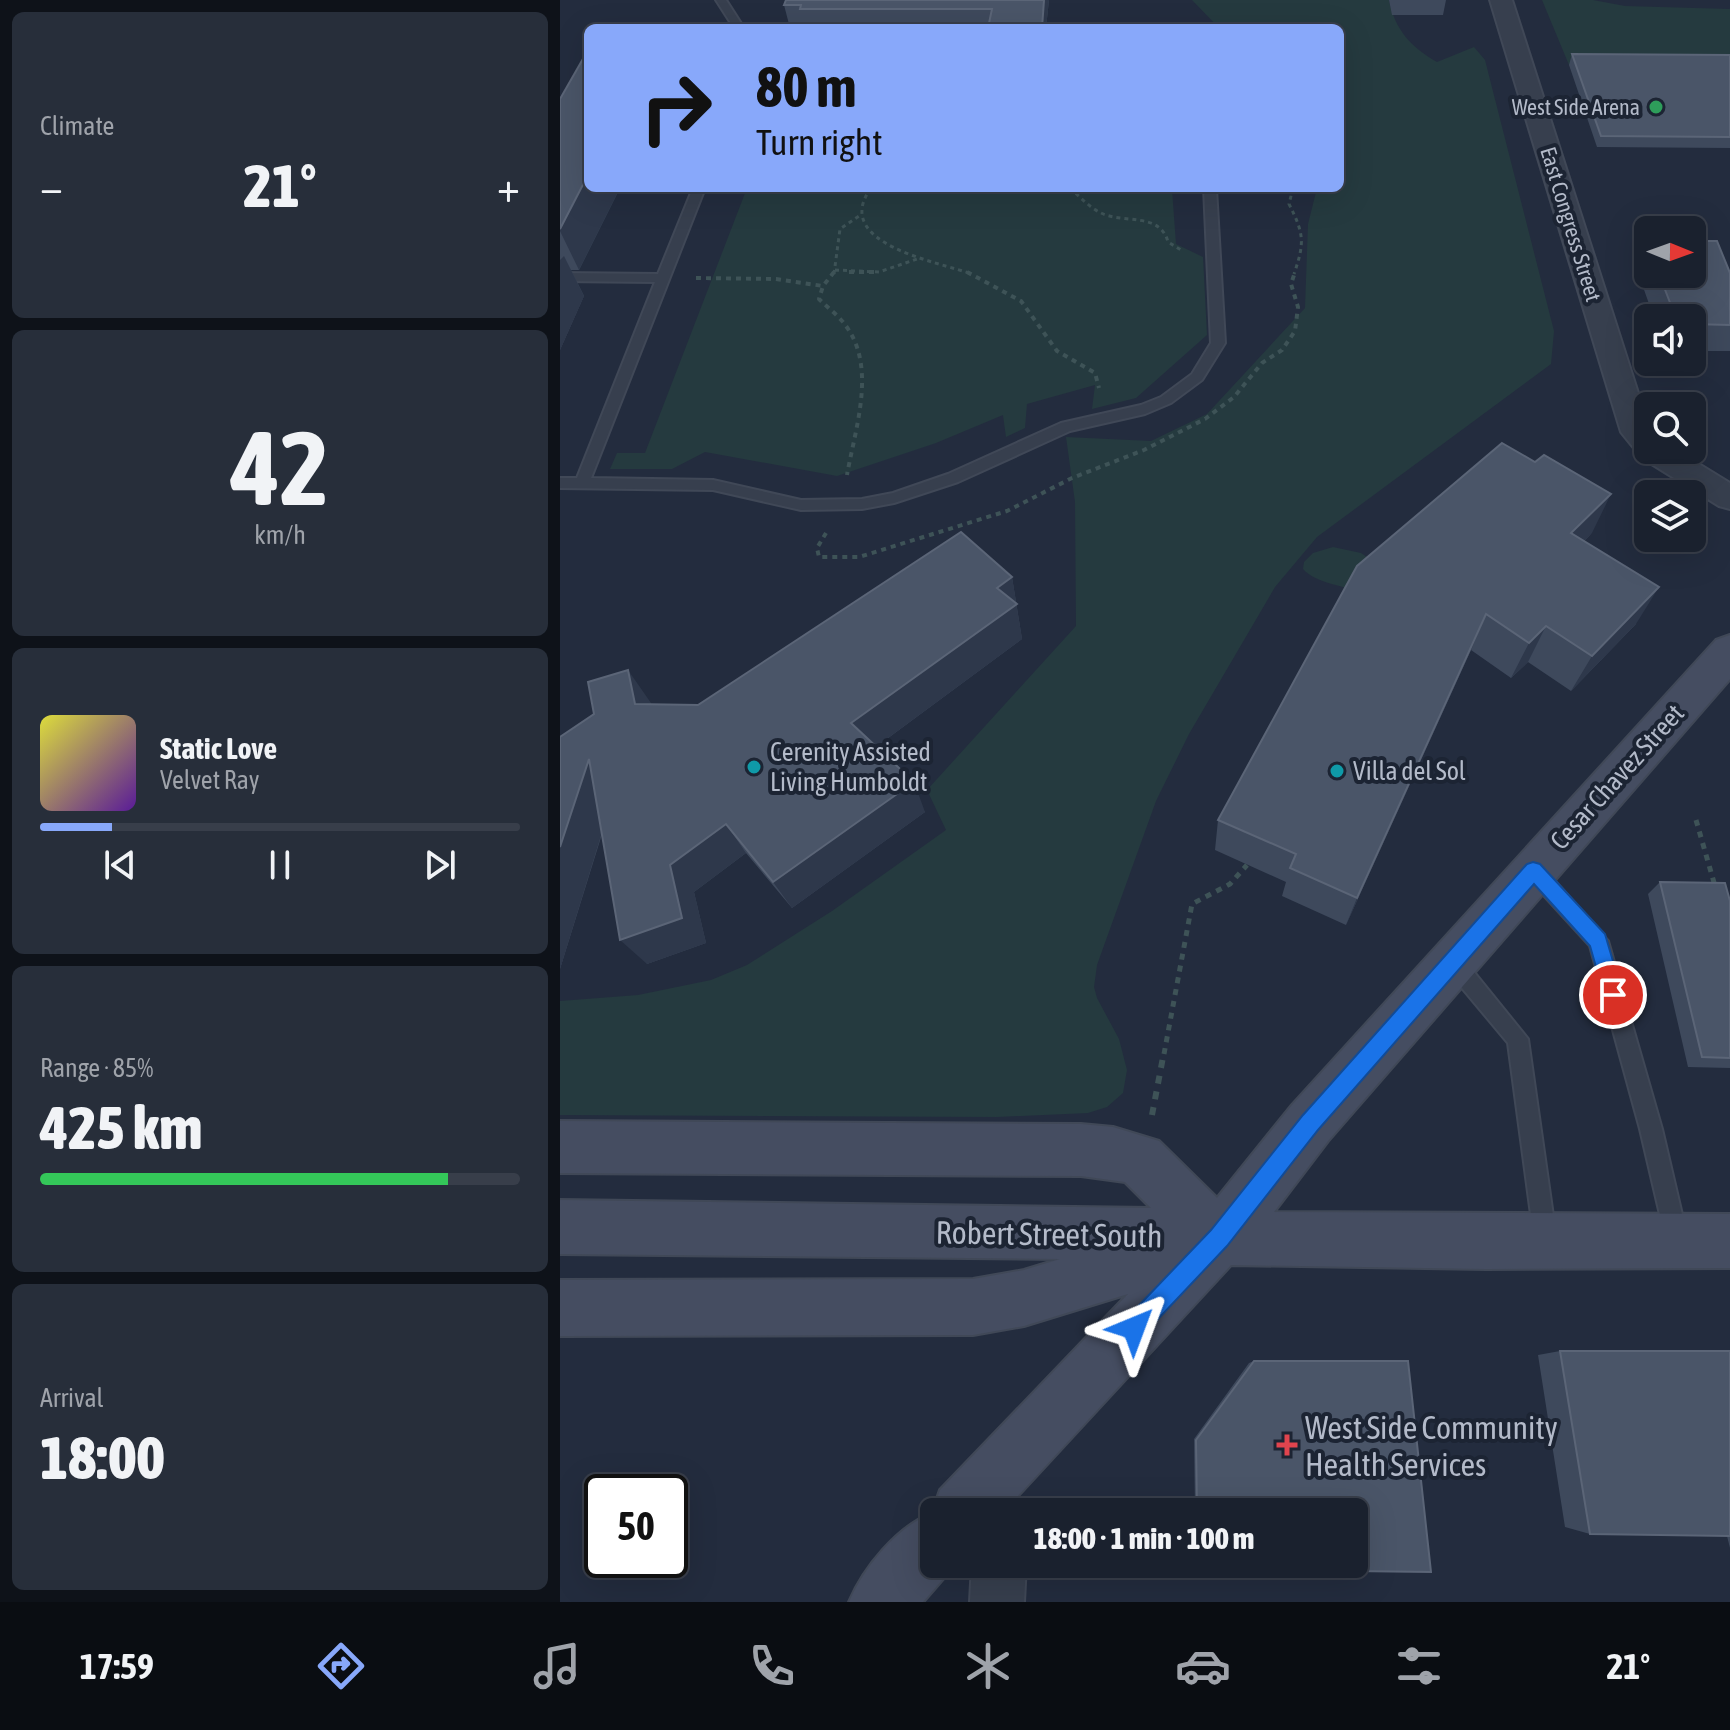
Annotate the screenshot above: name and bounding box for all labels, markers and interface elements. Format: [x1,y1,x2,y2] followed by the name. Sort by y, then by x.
[756,55,857,119] text: 80 m
[624,56,728,160] icon: right
[1512,94,1640,120] place label: West Side Arena
[1647,98,1665,116] marker: West Side Arena
[40,111,114,141] text: Climate
[756,121,883,163] text: Turn right
[1535,144,1607,304] street label: East Congress Street
[244,151,316,220] text: 21°
[40,161,63,211] text: −
[497,161,520,211] text: +
[1634,216,1706,288] north arrow
[1634,216,1706,552] map controls
[1634,304,1706,376] button: sound
[1634,392,1706,464] button: search
[231,408,329,527] text: 42
[1634,480,1706,552] button: layers
[254,520,306,550] text: km/h
[1544,698,1690,856] street label: Cesar Chavez Street
[160,731,277,765] text: Static Love
[770,737,931,797] place label: Cerenity Assisted Living Humboldt
[1353,756,1466,786] place label: Villa del Sol
[745,758,763,776] marker: Cerenity Assisted Living Humboldt
[1328,762,1346,780] marker: Villa del Sol
[160,765,260,795] text: Velvet Ray
[98,843,142,887] icon: previous
[258,843,302,887] icon: pause
[418,843,462,887] icon: next
[1579,961,1647,1029] pin
[1591,973,1635,1017] icon: arrive
[40,1053,153,1083] text: Range · 85%
[40,1093,202,1162] text: 425 km
[935,1214,1163,1254] street label: Robert Street South
[1092,1286,1176,1370] position arrow
[40,1383,104,1413] text: Arrival
[1305,1409,1558,1483] place label: West Side Community Health Services
[40,1423,165,1492] text: 18:00
[1276,1434,1298,1456] marker: West Side Community Health Services
[584,1474,688,1578] speed limit sign: 50
[1034,1521,1254,1555] text: 18:00 · 1 min · 100 m
[313,1638,369,1694] icon: directions
[529,1638,585,1694] icon: music
[744,1638,800,1694] icon: phone
[960,1638,1016,1694] icon: climate
[1175,1638,1231,1694] icon: car
[1391,1638,1447,1694] icon: filters
[80,1645,154,1687] text: 17:59
[1606,1645,1650,1687] text: 21°

